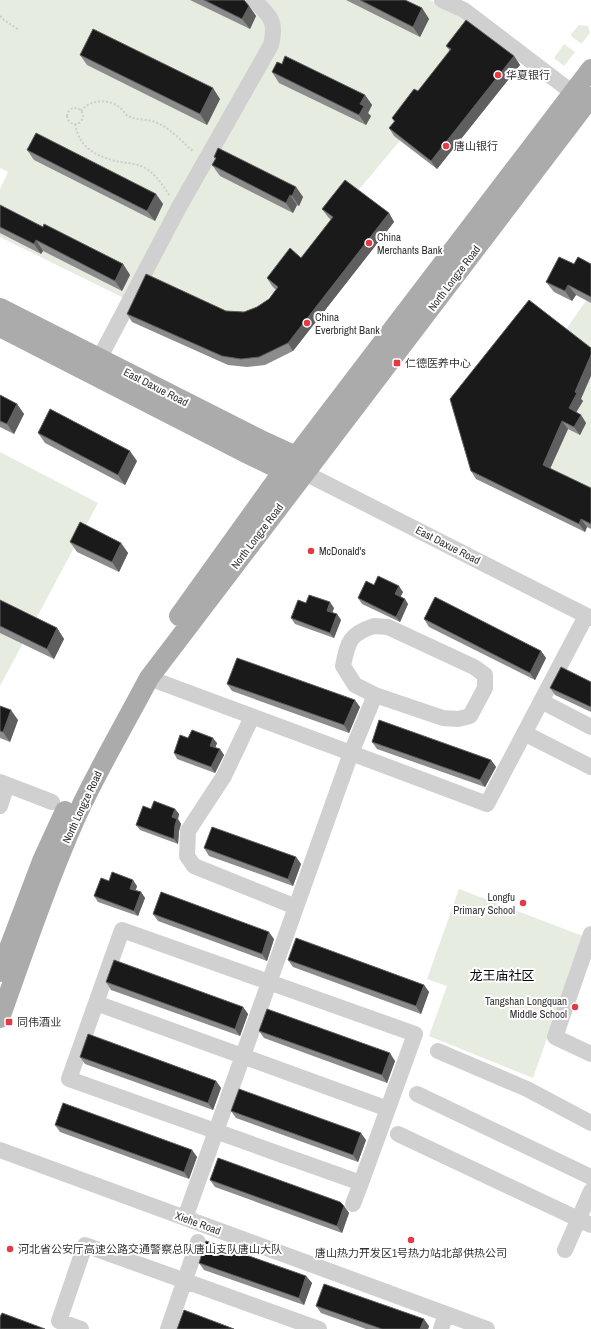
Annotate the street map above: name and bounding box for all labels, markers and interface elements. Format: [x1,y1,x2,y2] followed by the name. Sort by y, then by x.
[506,68,550,82] place label: 华夏银行
[493,70,503,80] marker: 华夏银行
[454,139,498,153] place label: 唐山银行
[441,141,451,151] marker: 唐山银行
[377,230,443,257] place label: China Merchants Bank
[364,238,374,248] marker: China Merchants Bank
[425,243,483,313] street label: North Longze Road
[315,310,380,337] place label: China Everbright Bank
[302,318,312,328] marker: China Everbright Bank
[405,356,471,370] place label: 仁德医养中心
[392,358,402,368] marker: 仁德医养中心
[121,365,191,409] street label: East Daxue Road
[228,501,286,571] street label: North Longze Road
[413,523,483,567] street label: East Daxue Road
[319,544,366,558] place label: McDonald's
[306,546,316,556] marker: McDonald's
[59,769,105,845] street label: North Longze Road
[453,890,515,917] place label: Longfu Primary School
[518,898,528,908] marker: Longfu Primary School
[469,967,535,984] district label: 龙王庙社区
[485,994,567,1021] place label: Tangshan Longquan Middle School
[570,1002,580,1012] marker: Tangshan Longquan Middle School
[17,1015,61,1029] place label: 同伟酒业
[4,1017,14,1027] marker: 同伟酒业
[173,1208,223,1238] street label: Xiehe Road
[406,1235,416,1245] marker: 唐山热力开发区1号热力站北部供热公司
[18,1242,282,1256] place label: 河北省公安厅高速公路交通警察总队唐山支队唐山大队
[5,1244,15,1254] marker: 河北省公安厅高速公路交通警察总队唐山支队唐山大队
[315,1246,507,1260] place label: 唐山热力开发区1号热力站北部供热公司

